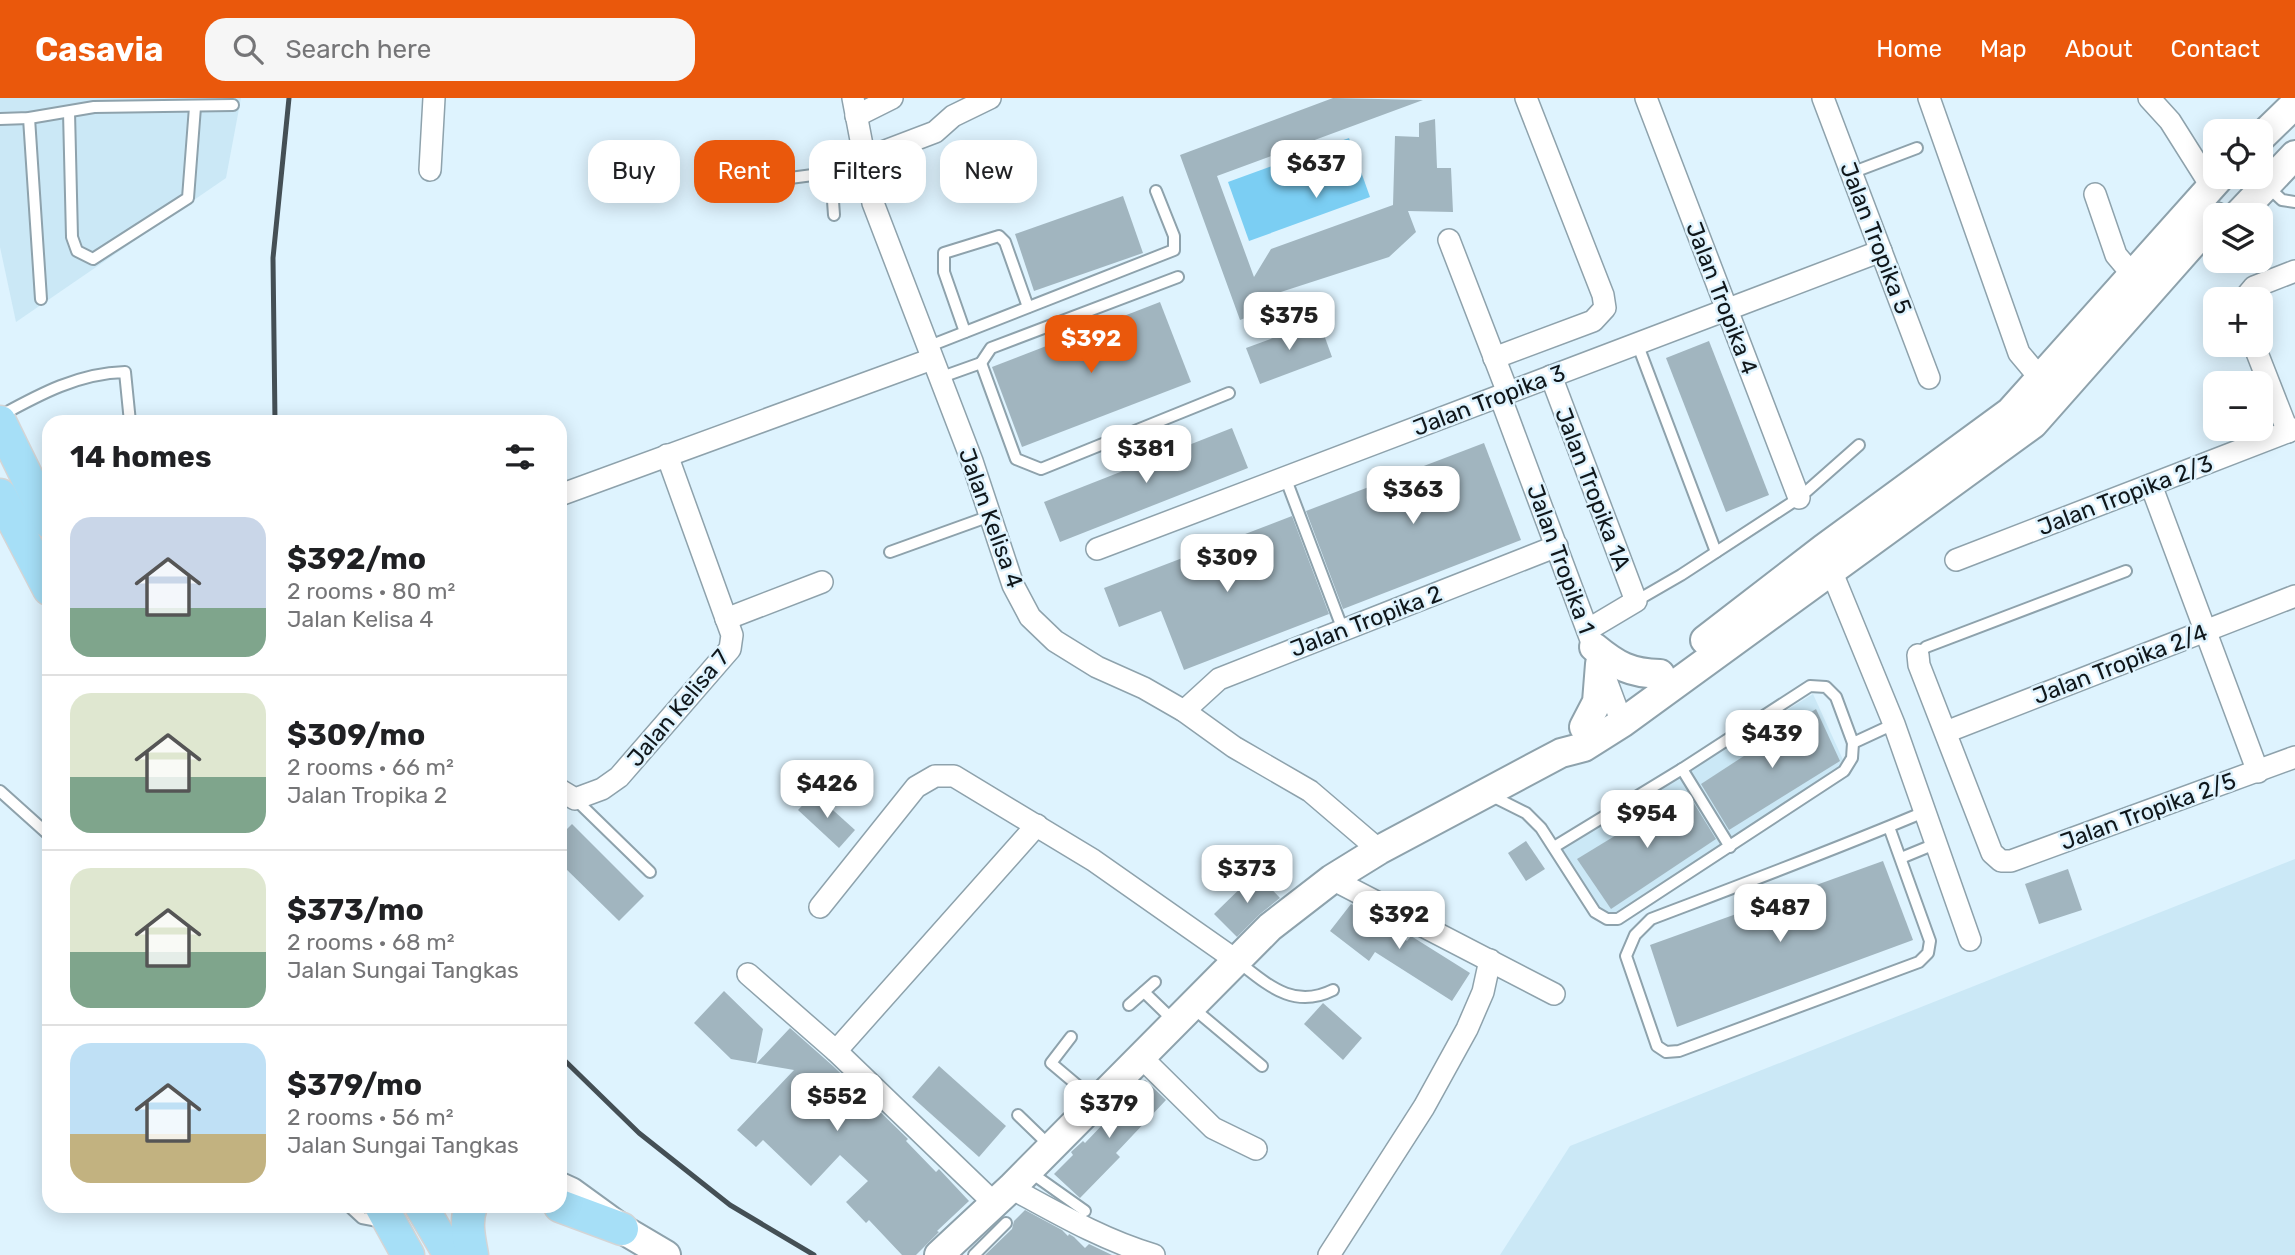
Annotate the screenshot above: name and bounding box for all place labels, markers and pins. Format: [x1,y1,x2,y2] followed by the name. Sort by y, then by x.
[1275,140,1357,200] pin: $637
[1248,292,1330,352] pin: $375
[1050,316,1132,375] pin: $392
[1105,426,1187,485] pin: $381
[1372,466,1454,526] pin: $363
[1186,534,1268,594] pin: $309
[1731,710,1813,770] pin: $439
[786,760,868,820] pin: $426
[1606,790,1688,850] pin: $954
[1206,846,1288,905] pin: $373
[1739,884,1821,944] pin: $487
[1358,892,1440,951] pin: $392
[796,1074,878,1133] pin: $552
[1068,1080,1150,1140] pin: $379

